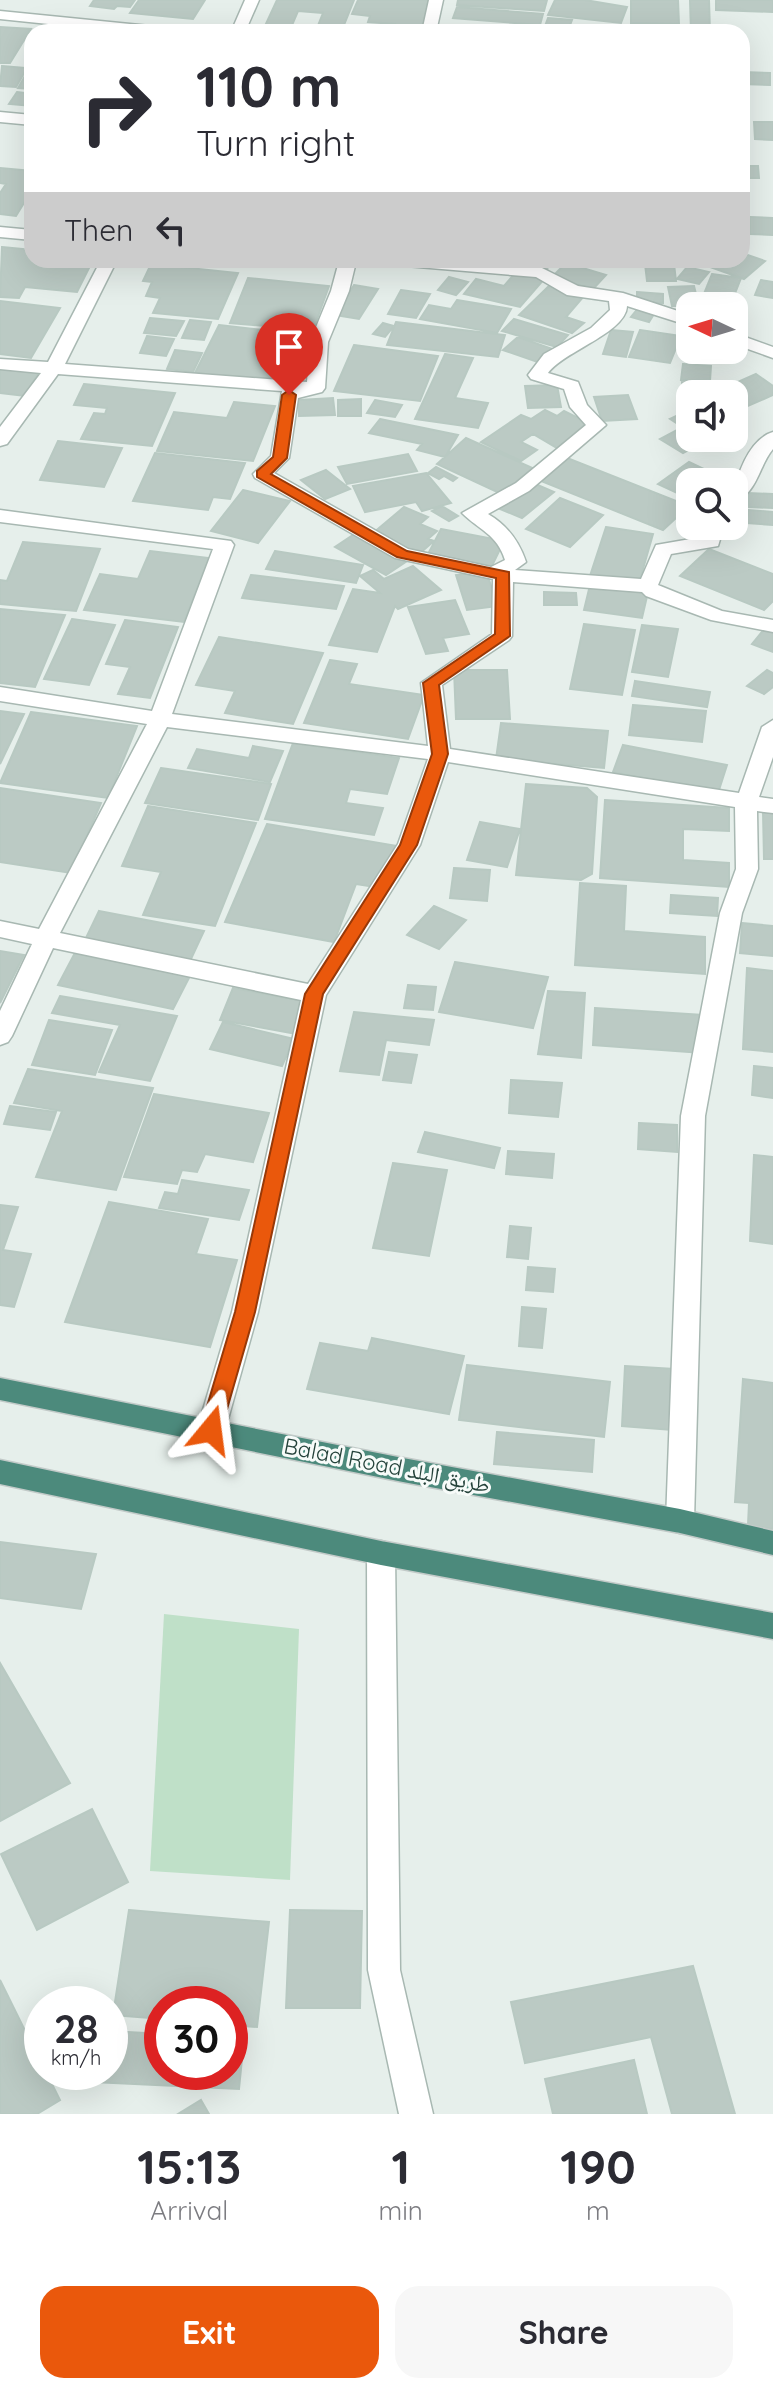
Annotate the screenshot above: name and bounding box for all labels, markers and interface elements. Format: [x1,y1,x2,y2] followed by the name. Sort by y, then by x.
[196,51,341,121] text: 110 m
[64,56,168,160] icon: right
[196,120,355,165] text: Turn right
[149,208,193,252] icon: left
[64,211,133,249] text: Then
[676,292,748,364] north arrow
[676,292,748,540] map controls
[255,313,323,395] pin
[267,325,311,369] icon: arrive
[676,380,748,452] button: sound
[676,468,748,540] button: search
[169,1388,253,1472] position arrow
[282,1431,492,1499] street label: Balad Road طريق البلد
[144,1986,248,2090] speed limit sign: 30
[54,2003,98,2053] text: 28
[51,2045,101,2070] text: km/h
[137,2136,241,2196] text: 15:13
[391,2136,410,2196] text: 1
[560,2136,636,2196] text: 190
[150,2194,228,2227] text: Arrival
[379,2194,423,2227] text: min
[586,2194,610,2227] text: m
[40,2286,379,2378] button: Exit
[395,2286,733,2378] button: Share

